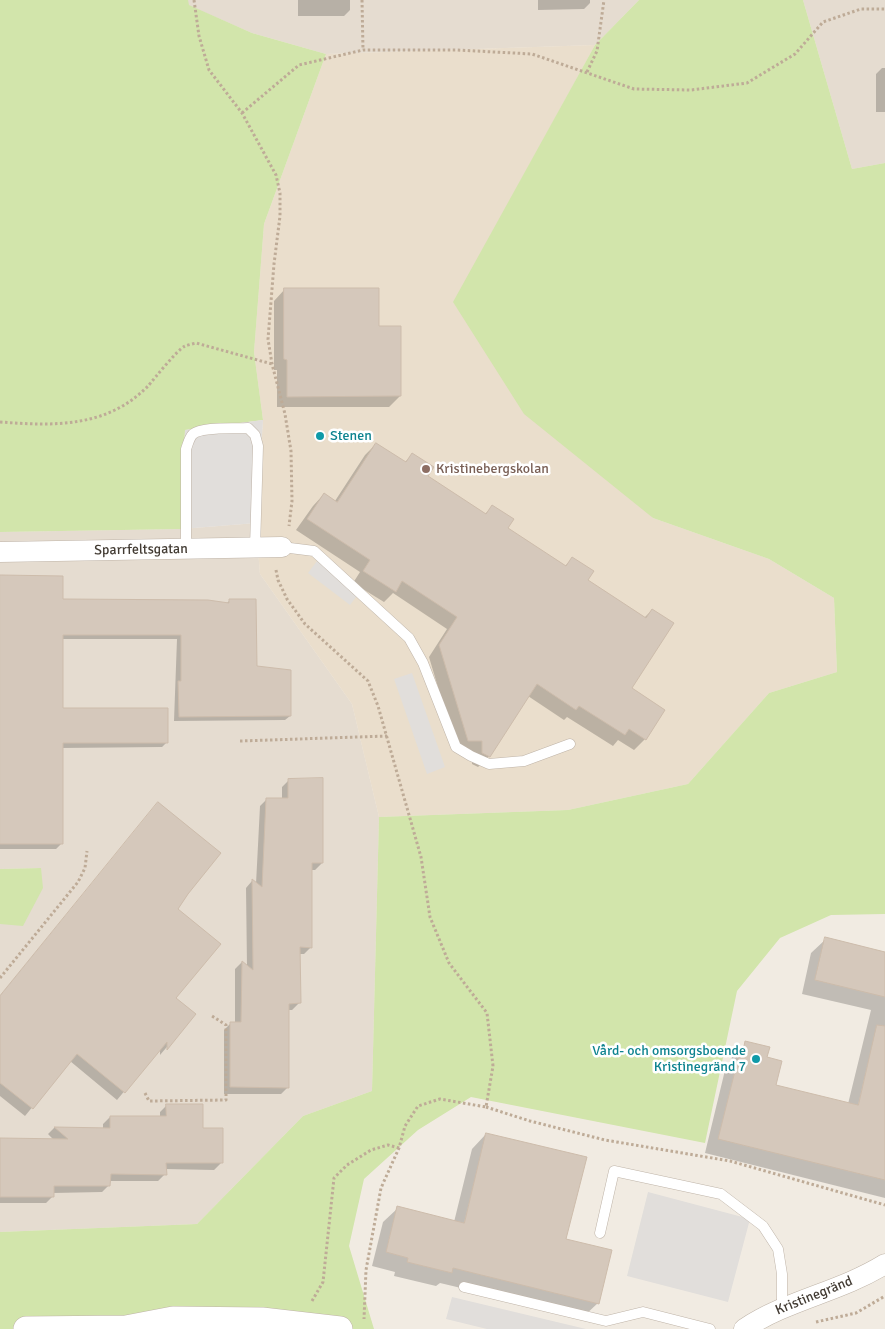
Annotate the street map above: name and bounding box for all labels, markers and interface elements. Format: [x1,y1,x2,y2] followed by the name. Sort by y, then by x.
[330,428,372,444] place label: Stenen
[314,430,326,442] marker: Stenen
[436,461,549,477] place label: Kristinebergskolan
[420,463,432,475] marker: Kristinebergskolan
[94,541,188,559] street label: Sparrfeltsgatan
[592,1043,746,1076] place label: Vård- och omsorgsboende Kristinegränd 7
[750,1053,762,1065] marker: Vård- och omsorgsboende Kristinegränd 7
[773,1273,855,1319] street label: Kristinegränd

